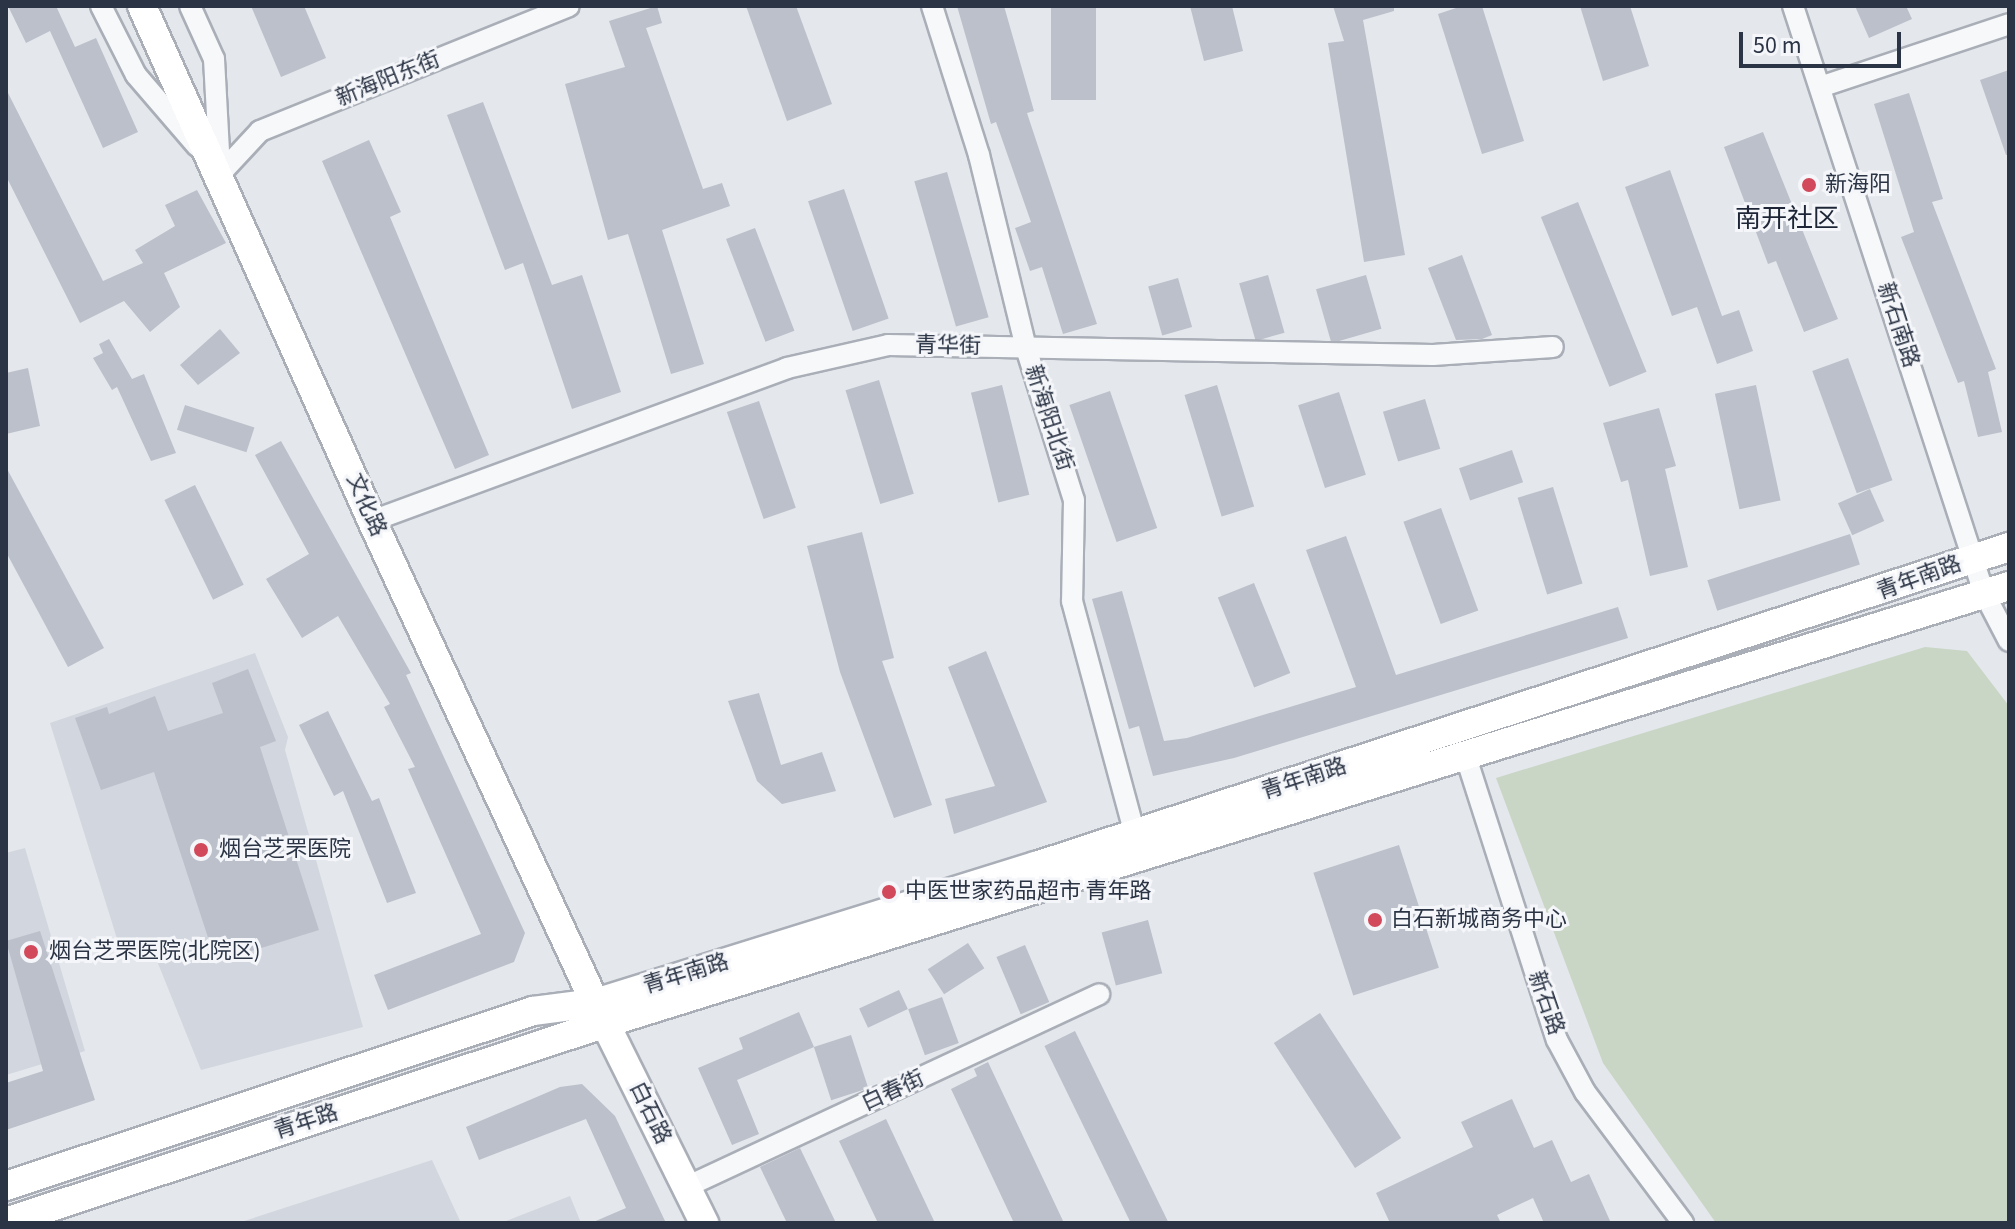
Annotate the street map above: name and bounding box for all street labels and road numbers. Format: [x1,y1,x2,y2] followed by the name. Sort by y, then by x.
[332,46,444,112] street label: 新海阳东街
[1872,279,1924,371] street label: 新石南路
[915,332,981,360] street label: 青华街
[1019,362,1079,474] street label: 新海阳北街
[341,469,391,541] street label: 文化路
[1873,551,1965,605] street label: 青年南路
[1258,753,1350,805] street label: 青年南路
[640,949,732,999] street label: 青年南路
[1523,968,1569,1038] street label: 新石路
[858,1065,928,1117] street label: 白春街
[624,1078,676,1148] street label: 白石路
[271,1099,341,1145] street label: 青年路

